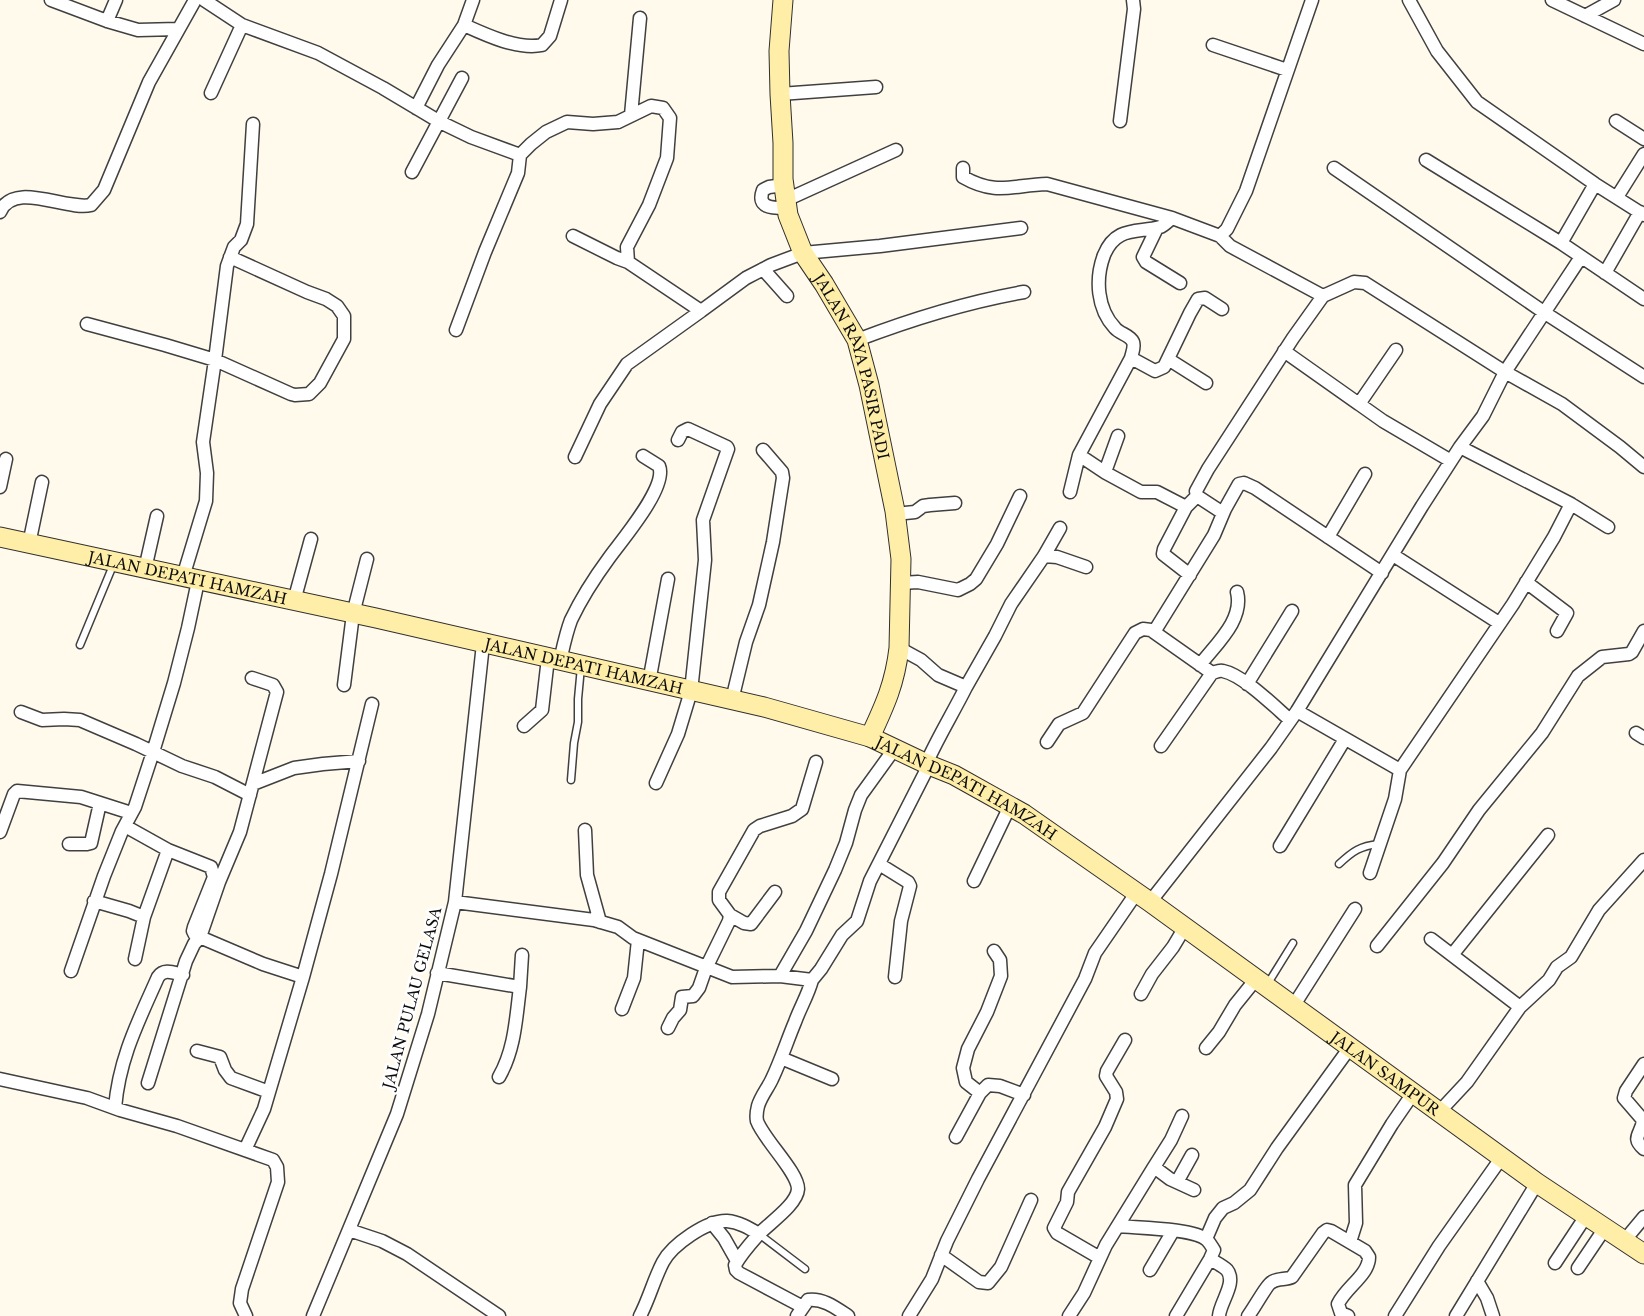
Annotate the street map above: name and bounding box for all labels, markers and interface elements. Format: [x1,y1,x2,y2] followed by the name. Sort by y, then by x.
[809,268,894,461] street label: JALAN RAYA PASIR PADI
[84,546,289,608] street label: JALAN DEPATI HAMZAH
[481,633,685,698] street label: JALAN DEPATI HAMZAH
[871,731,1061,844] street label: JALAN DEPATI HAMZAH
[378,905,446,1093] street label: JALAN PULAU GELASA
[1326,1026,1445,1120] street label: JALAN SAMPUR

